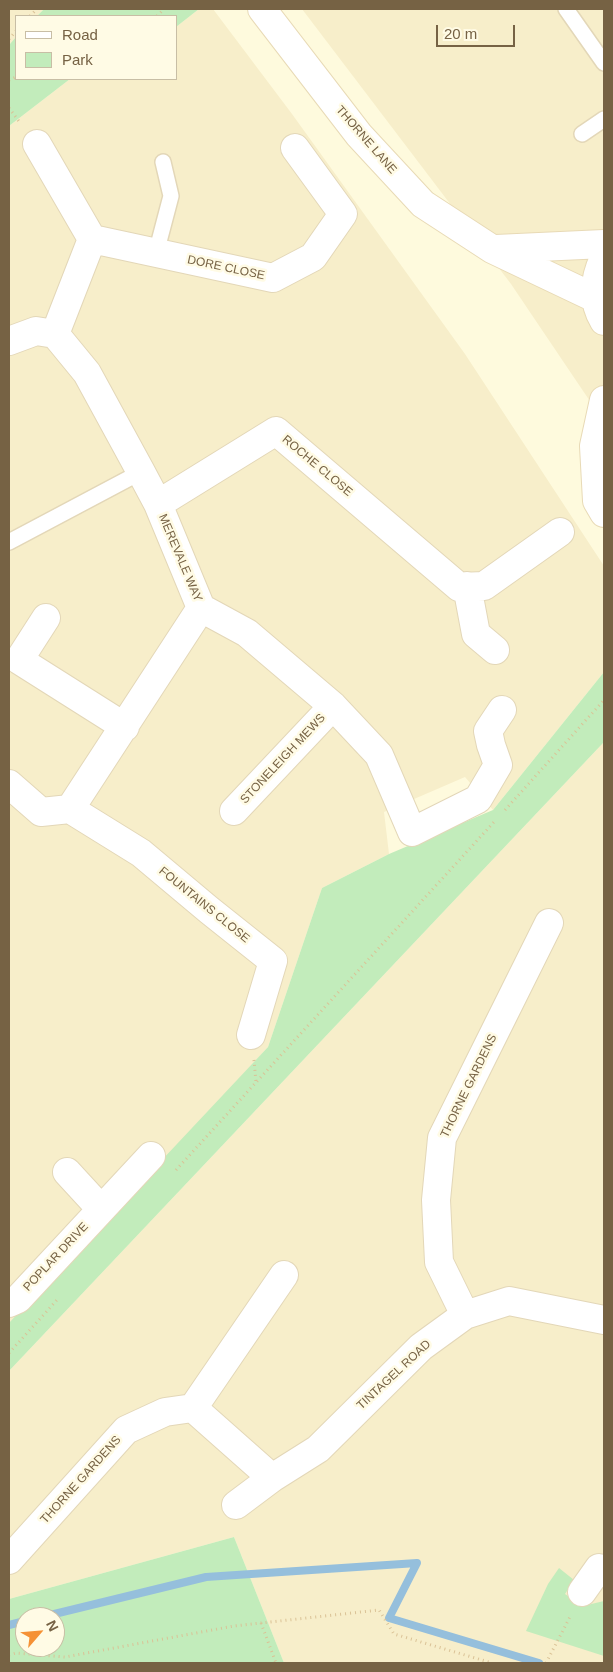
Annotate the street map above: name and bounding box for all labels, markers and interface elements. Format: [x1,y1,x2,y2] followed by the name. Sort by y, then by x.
[15,15,178,80] legend
[438,15,517,47] scale bar
[444,25,477,42] text: 20 m
[62,26,98,43] text: Road
[62,51,93,68] text: Park
[333,103,399,177] street label: THORNE LANE
[186,253,266,283] street label: DORE CLOSE
[279,432,355,500] street label: ROCHE CLOSE
[155,512,205,604] street label: MEREVALE WAY
[238,711,328,807] street label: STONELEIGH MEWS
[156,864,252,946] street label: FOUNTAINS CLOSE
[438,1032,500,1140] street label: THORNE GARDENS
[20,1220,92,1294] street label: POPLAR DRIVE
[354,1337,434,1413] street label: TINTAGEL ROAD
[38,1433,124,1527] street label: THORNE GARDENS
[15,1607,65,1657] north arrow
[43,1618,62,1634] text: N

